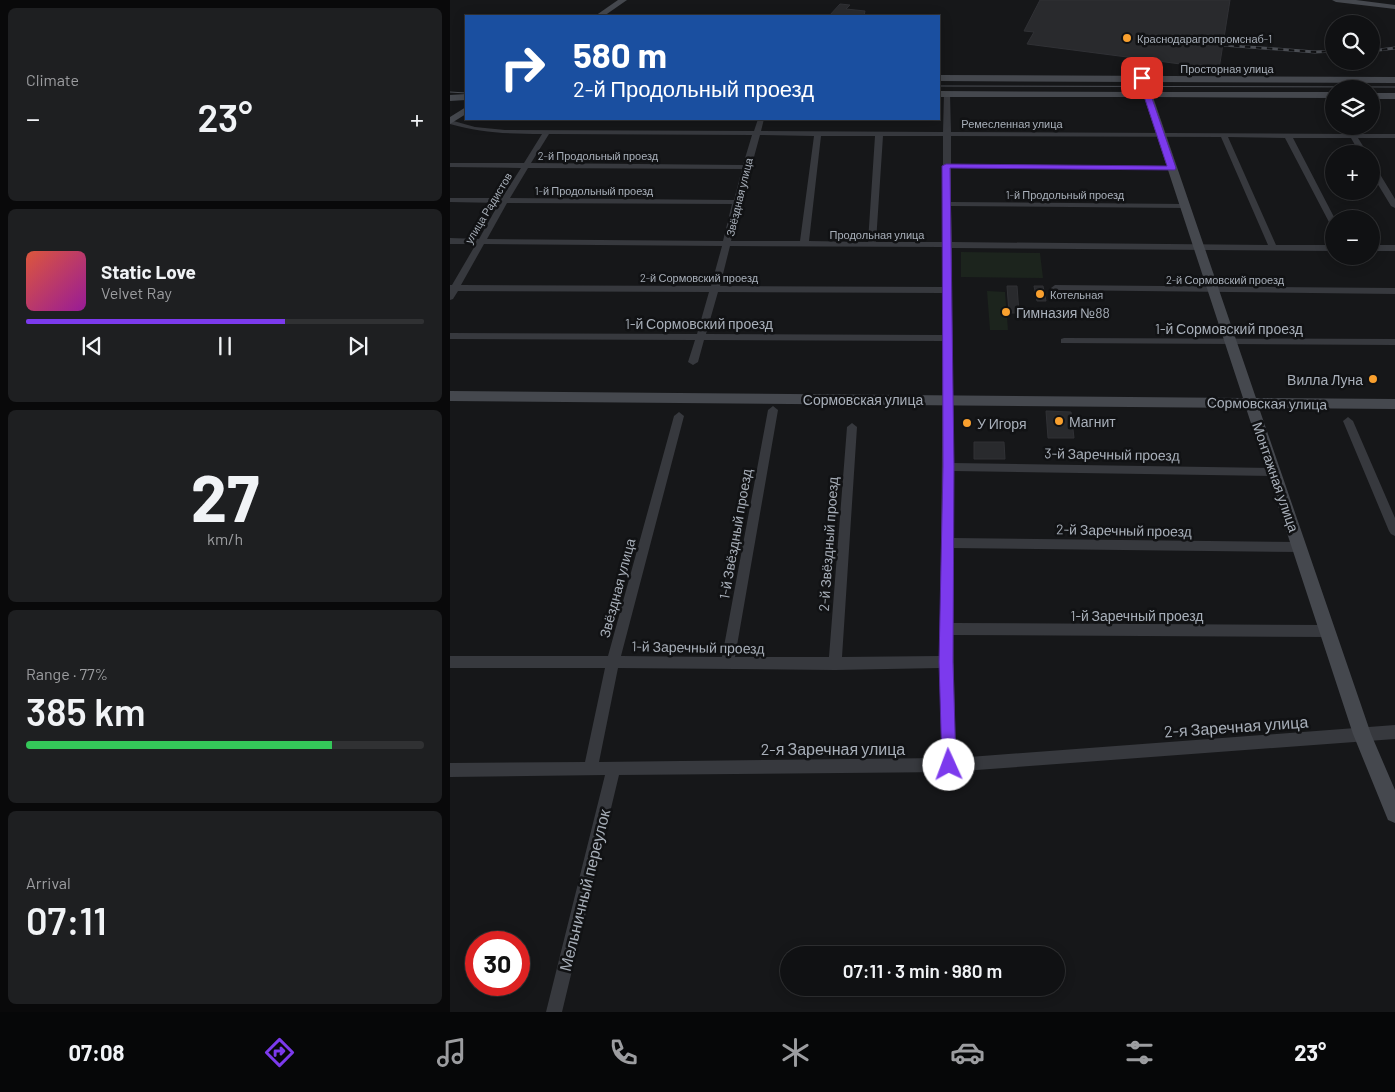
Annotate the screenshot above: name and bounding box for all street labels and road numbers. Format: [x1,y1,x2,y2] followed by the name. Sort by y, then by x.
[1180,62,1275,75] street label: Просторная улица
[961,117,1064,130] street label: Ремесленная улица
[538,149,659,162] street label: 2-й Продольный проезд
[723,156,755,238] street label: Звёздная улица
[462,170,514,246] street label: улица Радистов
[535,184,654,197] street label: 1-й Продольный проезд
[1006,188,1125,201] street label: 1-й Продольный проезд
[830,228,925,241] street label: Продольная улица
[640,271,759,284] street label: 2-й Сормовский проезд
[1166,273,1285,286] street label: 2-й Сормовский проезд
[625,315,773,332] street label: 1-й Сормовский проезд
[1155,320,1303,337] street label: 1-й Сормовский проезд
[803,391,923,408] street label: Сормовская улица
[1207,393,1328,413] street label: Сормовская улица
[1249,420,1303,534] street label: Монтажная улица
[1044,444,1180,464] street label: 3-й Заречный проезд
[715,467,755,601] street label: 1-й Звёздный проезд
[815,476,841,612] street label: 2-й Звёздный проезд
[1056,520,1192,540] street label: 2-й Заречный проезд
[596,536,639,640] street label: Звёздная улица
[1070,607,1204,624] street label: 1-й Заречный проезд
[631,637,765,657] street label: 1-й Заречный проезд
[1163,711,1309,741] street label: 2-я Заречная улица
[761,739,905,758] street label: 2-я Заречная улица
[555,806,614,973] street label: Мельничный переулок

